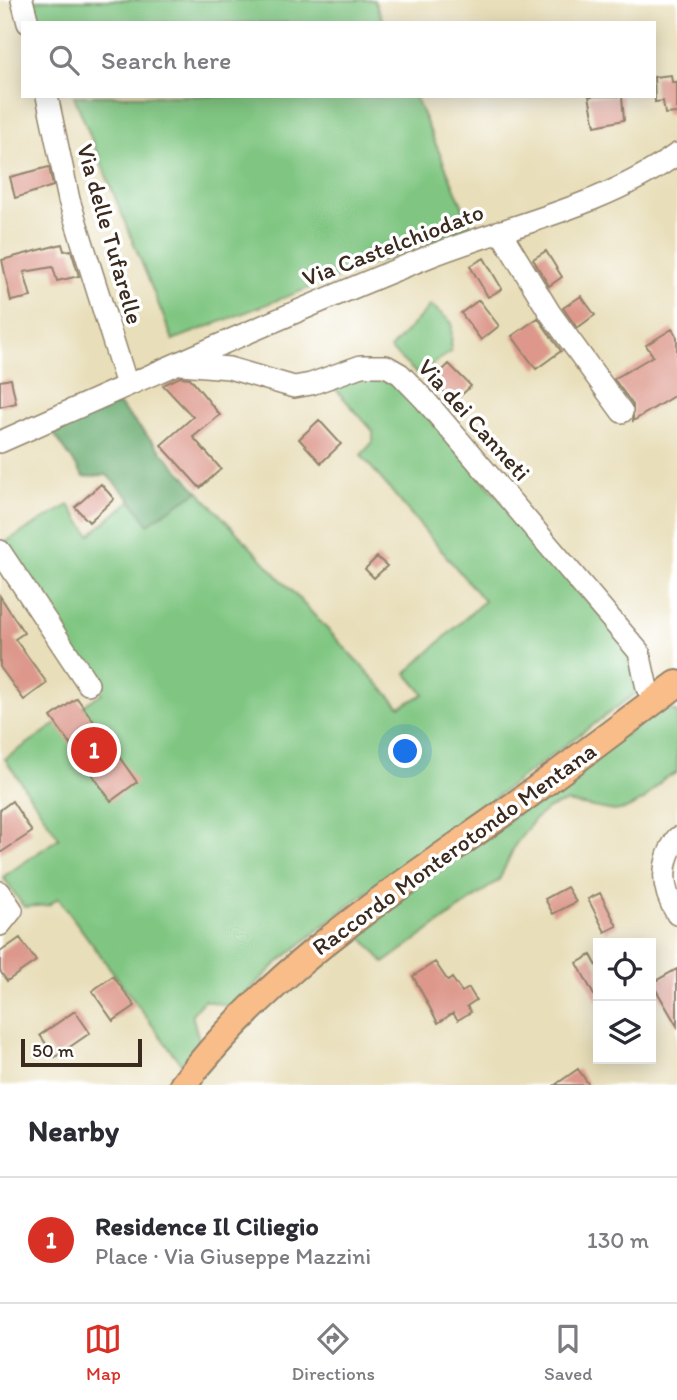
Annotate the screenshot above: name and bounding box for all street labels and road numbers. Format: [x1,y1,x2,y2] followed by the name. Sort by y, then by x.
[71,140,150,327] street label: Via delle Tufarelle
[298,197,488,292] street label: Via Castelchiodato
[412,353,537,487] street label: Via dei Canneti
[306,736,601,961] street label: Raccordo Monterotondo Mentana

